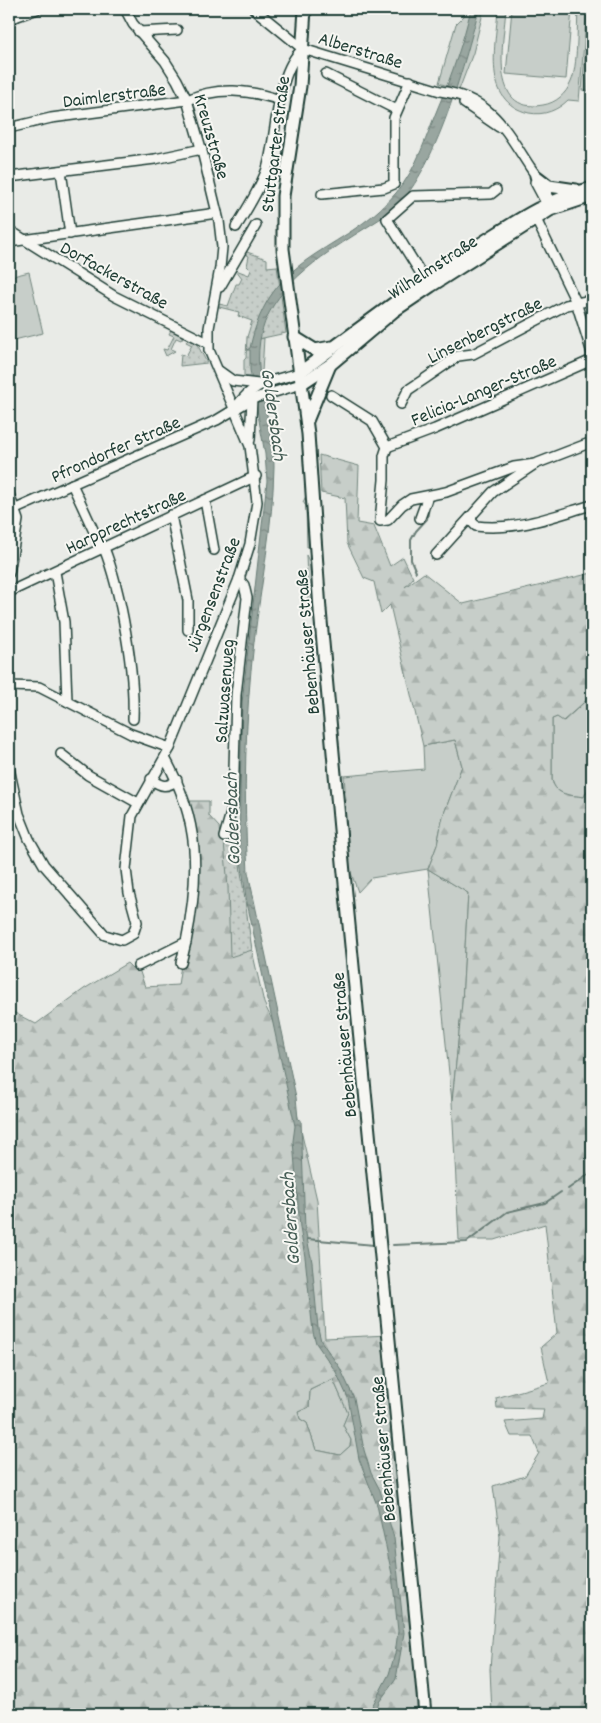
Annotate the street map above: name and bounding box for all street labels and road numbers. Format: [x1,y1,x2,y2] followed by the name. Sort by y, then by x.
[314,27,405,78] street label: Alberstraße
[256,75,299,214] street label: Stuttgarter Straße
[61,78,167,117] street label: Daimlerstraße
[185,91,235,183] street label: Kreuzstraße
[384,230,484,308] street label: Wilhelmstraße
[54,236,172,318] street label: Dorfackerstraße
[424,292,548,373] street label: Linsenbergstraße
[407,349,561,435] street label: Felicia-Langer-Straße
[47,411,185,492] street label: Pfrondorfer Straße
[62,483,191,563] street label: Harpprechtstraße
[181,534,250,657] street label: Jürgensenstraße
[290,568,329,715] street label: Bebenhäuser Straße
[209,638,244,744] street label: Salzwasenweg
[327,971,366,1118] street label: Bebenhäuser Straße
[366,1375,405,1522] street label: Bebenhäuser Straße

